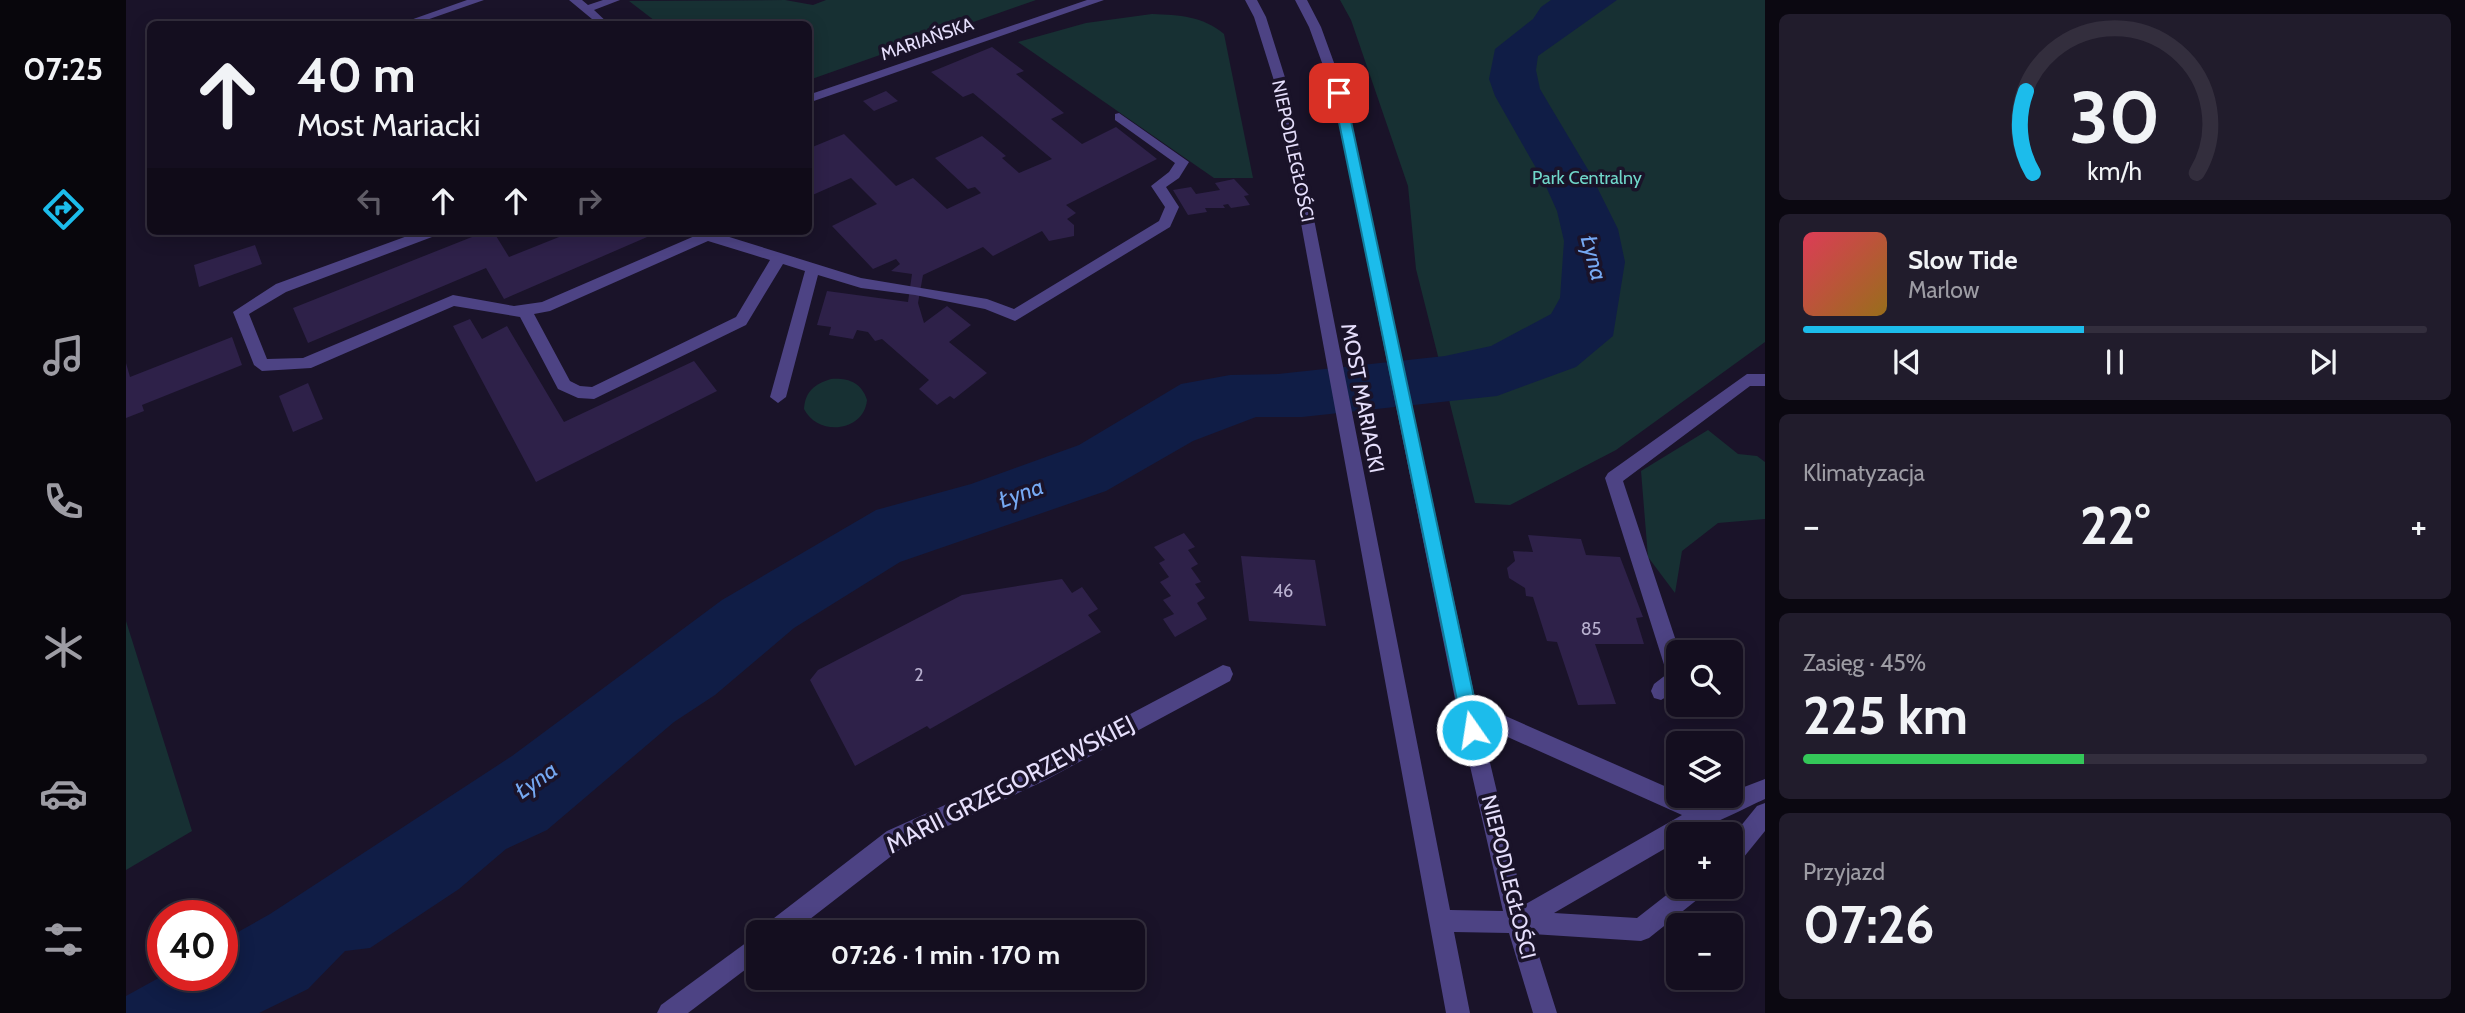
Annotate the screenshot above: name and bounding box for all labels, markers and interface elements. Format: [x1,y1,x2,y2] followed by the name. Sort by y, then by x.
[878,13,976,65] street label: MARIAŃSKA
[297,45,416,104] text: 40 m
[23,49,103,88] text: 07:25
[182,49,273,140] icon: ahead
[1309,63,1369,123] pin
[2070,73,2160,161] text: 30
[1320,74,1358,112] icon: arrive
[1267,78,1319,224] street label: NIEPODLEGŁOŚCI
[297,105,481,144] text: Most Mariacki
[2088,156,2142,186] text: km/h
[1532,167,1642,189] park label: Park Centralny
[351,182,389,220] icon: left
[424,182,462,220] icon: ahead
[497,182,535,220] icon: ahead
[570,182,608,220] icon: right
[39,185,88,234] icon: directions
[1575,232,1613,284] water label: Łyna
[1908,244,2018,276] text: Slow Tide
[1908,276,1979,304] text: Marlow
[1336,321,1390,475] street label: MOST MARIACKI
[39,331,88,380] icon: music
[1888,343,1926,381] icon: previous
[2096,343,2134,381] icon: pause
[2304,343,2342,381] icon: next
[1803,459,1925,487] text: Klimatyzacja
[995,472,1047,514] water label: Łyna
[39,477,88,526] icon: phone
[2080,494,2150,557] text: 22°
[1803,502,1820,549] text: −
[2410,502,2427,549] text: +
[1273,580,1293,602] house number: 46
[1581,618,1601,640] house number: 85
[39,623,88,672] icon: climate
[1666,640,1743,990] map controls
[1666,640,1743,717] button: search
[1803,649,1926,677] text: Zasięg · 45%
[914,664,924,686] house number: 2
[1803,684,1968,747] text: 225 km
[1435,693,1509,767] position arrow
[881,709,1139,859] street label: MARII GRZEGORZEWSKIEJ
[1666,731,1743,808] button: layers
[509,755,563,805] water label: Łyna
[39,769,88,818] icon: car
[1476,792,1542,962] street label: NIEPODLEGŁOŚCI
[1666,822,1743,899] button: +
[1803,858,1885,886] text: Przyjazd
[1803,893,1935,956] text: 07:26
[147,900,238,991] speed limit sign: 40
[1666,913,1743,990] button: −
[39,915,88,964] icon: filters
[831,939,1060,971] text: 07:26 · 1 min · 170 m

